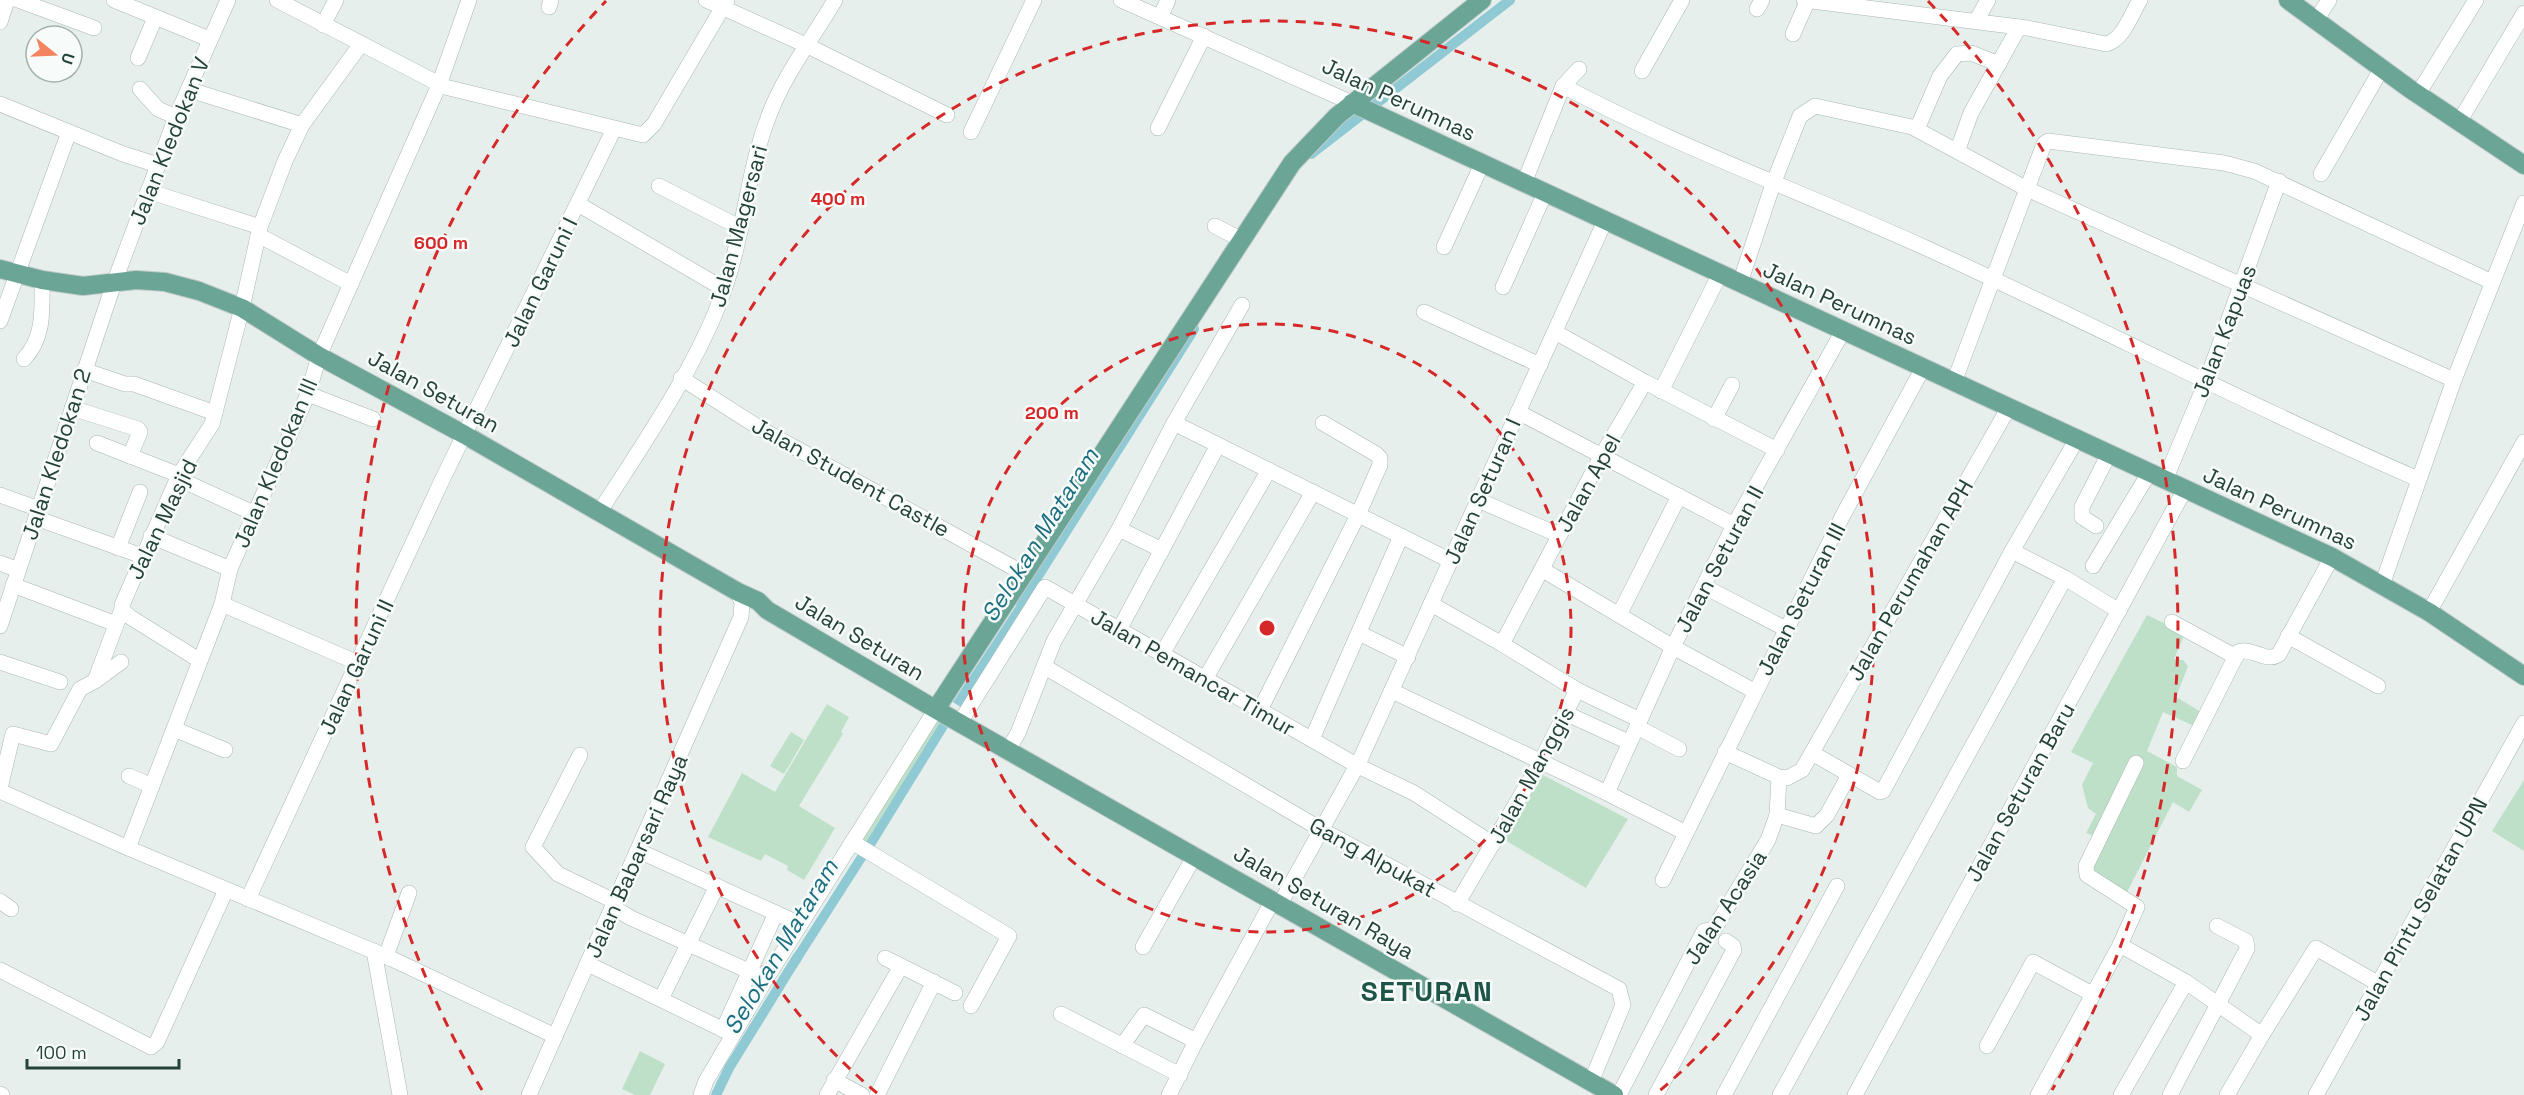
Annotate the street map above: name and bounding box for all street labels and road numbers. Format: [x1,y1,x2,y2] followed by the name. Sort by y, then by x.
[1318,51,1480,147] street label: Jalan Perumnas
[123,53,216,229] street label: Jalan Kledokan V
[703,142,773,310] street label: Jalan Magersari
[496,212,584,352] street label: Jalan Garuni I
[1759,255,1921,351] street label: Jalan Perumnas
[2186,261,2262,401] street label: Jalan Kapuas
[363,343,505,439] street label: Jalan Seturan
[15,365,97,543] street label: Jalan Kledokan 2
[227,374,323,552] street label: Jalan Kledokan III
[747,411,955,543] street label: Jalan Student Castle
[1437,414,1527,568] street label: Jalan Seturan I
[1549,429,1627,537] street label: Jalan Apel
[121,454,203,584] street label: Jalan Masjid
[2199,460,2361,556] street label: Jalan Perumnas
[1841,474,1979,686] street label: Jalan Perumahan APH
[1669,481,1769,637] street label: Jalan Seturan II
[1750,518,1852,680] street label: Jalan Seturan III
[790,587,930,687] street label: Jalan Seturan
[312,595,400,739] street label: Jalan Garuni II
[1086,602,1300,742] street label: Jalan Pemancar Timur
[1959,697,2081,887] street label: Jalan Seturan Baru
[1482,701,1580,849] street label: Jalan Manggis
[578,749,694,962] street label: Jalan Babarsari Raya
[2347,792,2493,1026] street label: Jalan Pintu Selatan UPN
[1305,811,1441,903] street label: Gang Alpukat
[1229,839,1420,965] street label: Jalan Seturan Raya
[1678,844,1773,970] street label: Jalan Acasia

